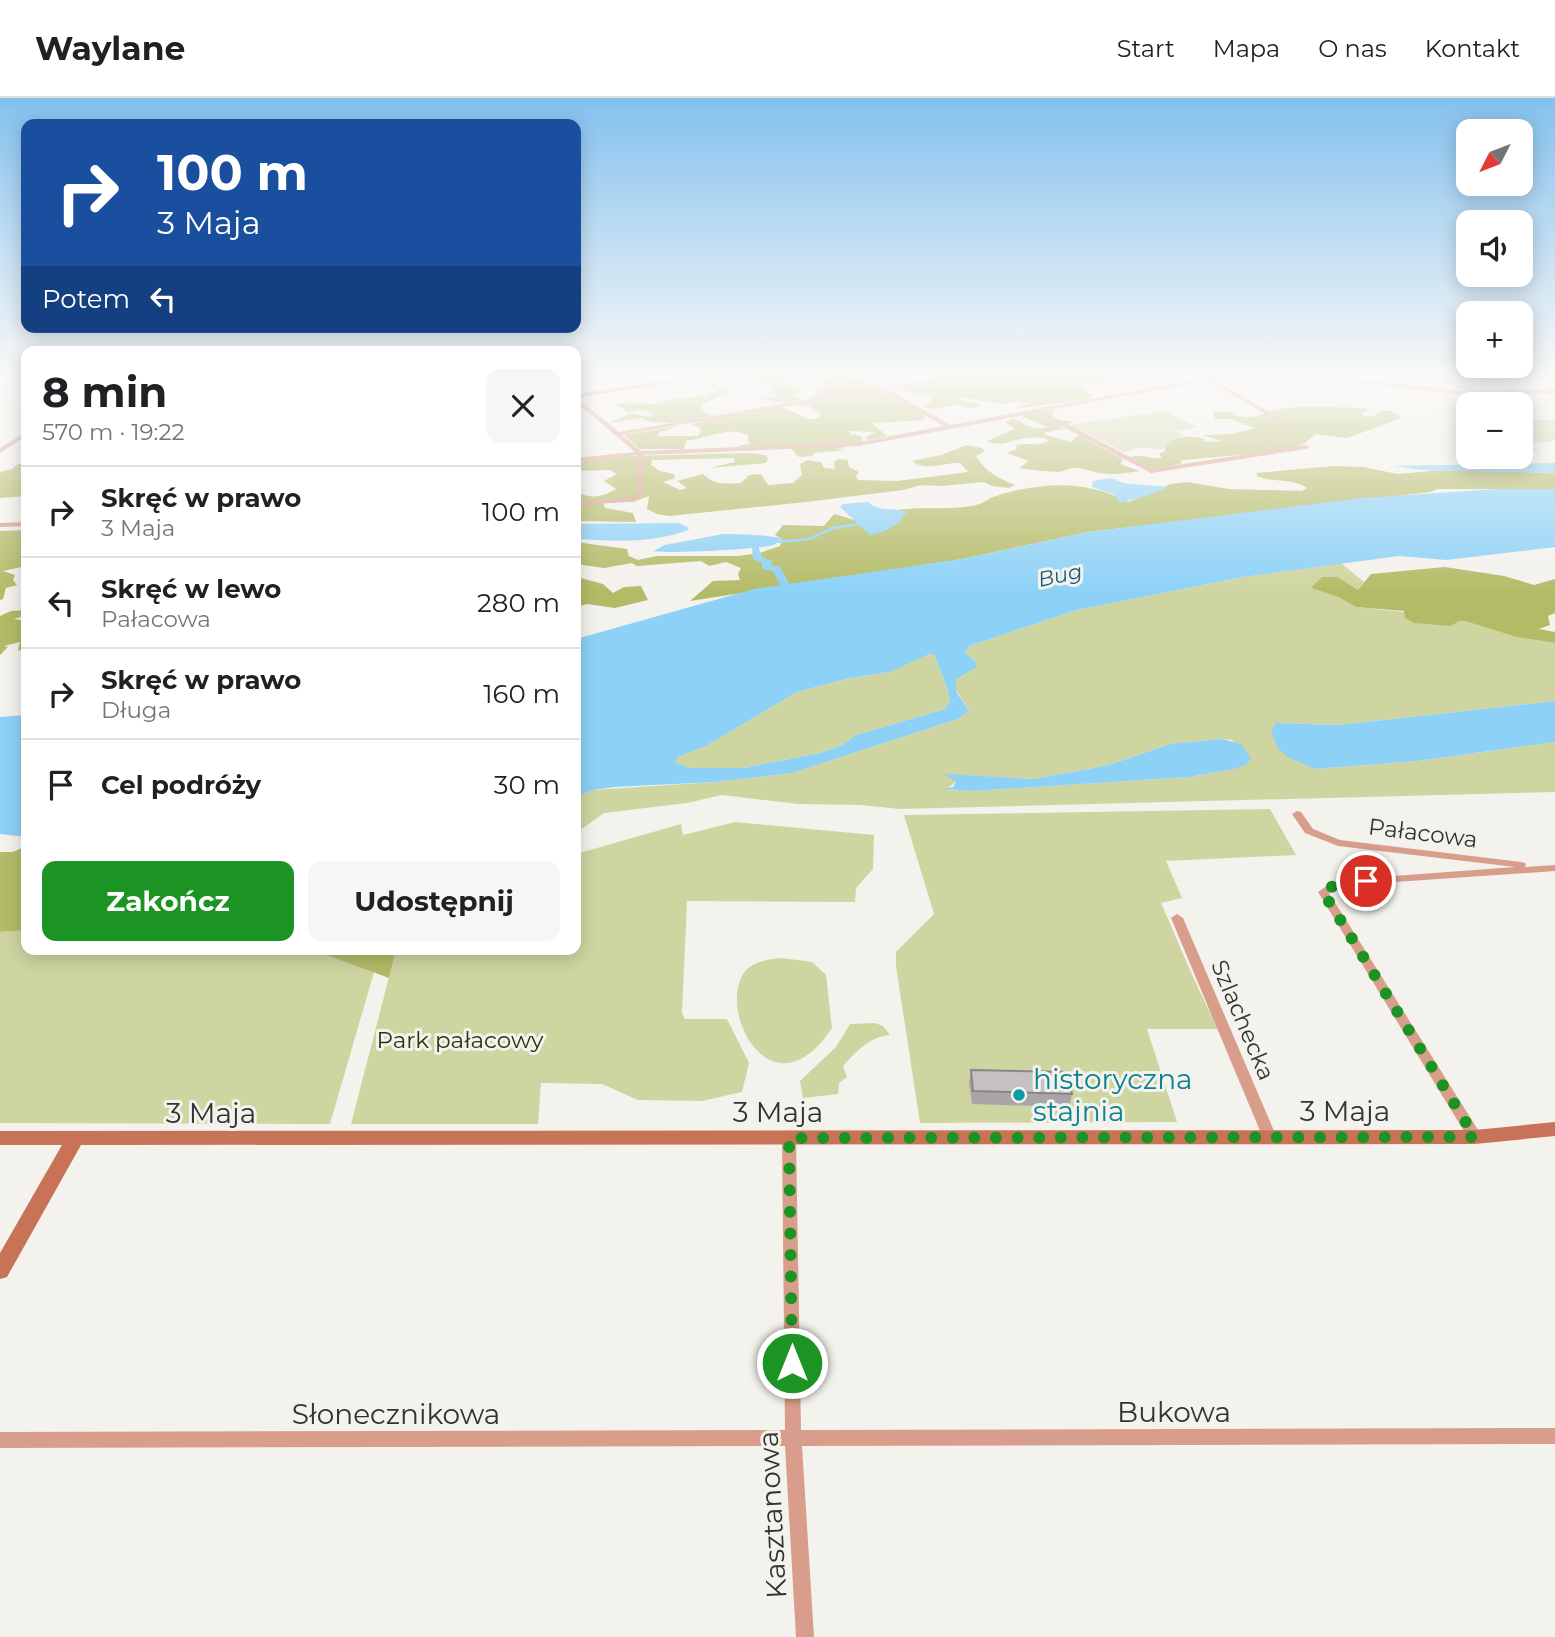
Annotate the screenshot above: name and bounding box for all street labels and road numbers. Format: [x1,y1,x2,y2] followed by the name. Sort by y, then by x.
[1367,812,1479,854] street label: Pałacowa
[1205,956,1281,1084] street label: Szlachecka
[1300,1094,1390,1128] street label: 3 Maja
[733,1095,823,1129] street label: 3 Maja
[166,1096,256,1130] street label: 3 Maja
[1117,1395,1231,1429] street label: Bukowa
[292,1397,500,1431] street label: Słonecznikowa
[751,1430,793,1600] street label: Kasztanowa

